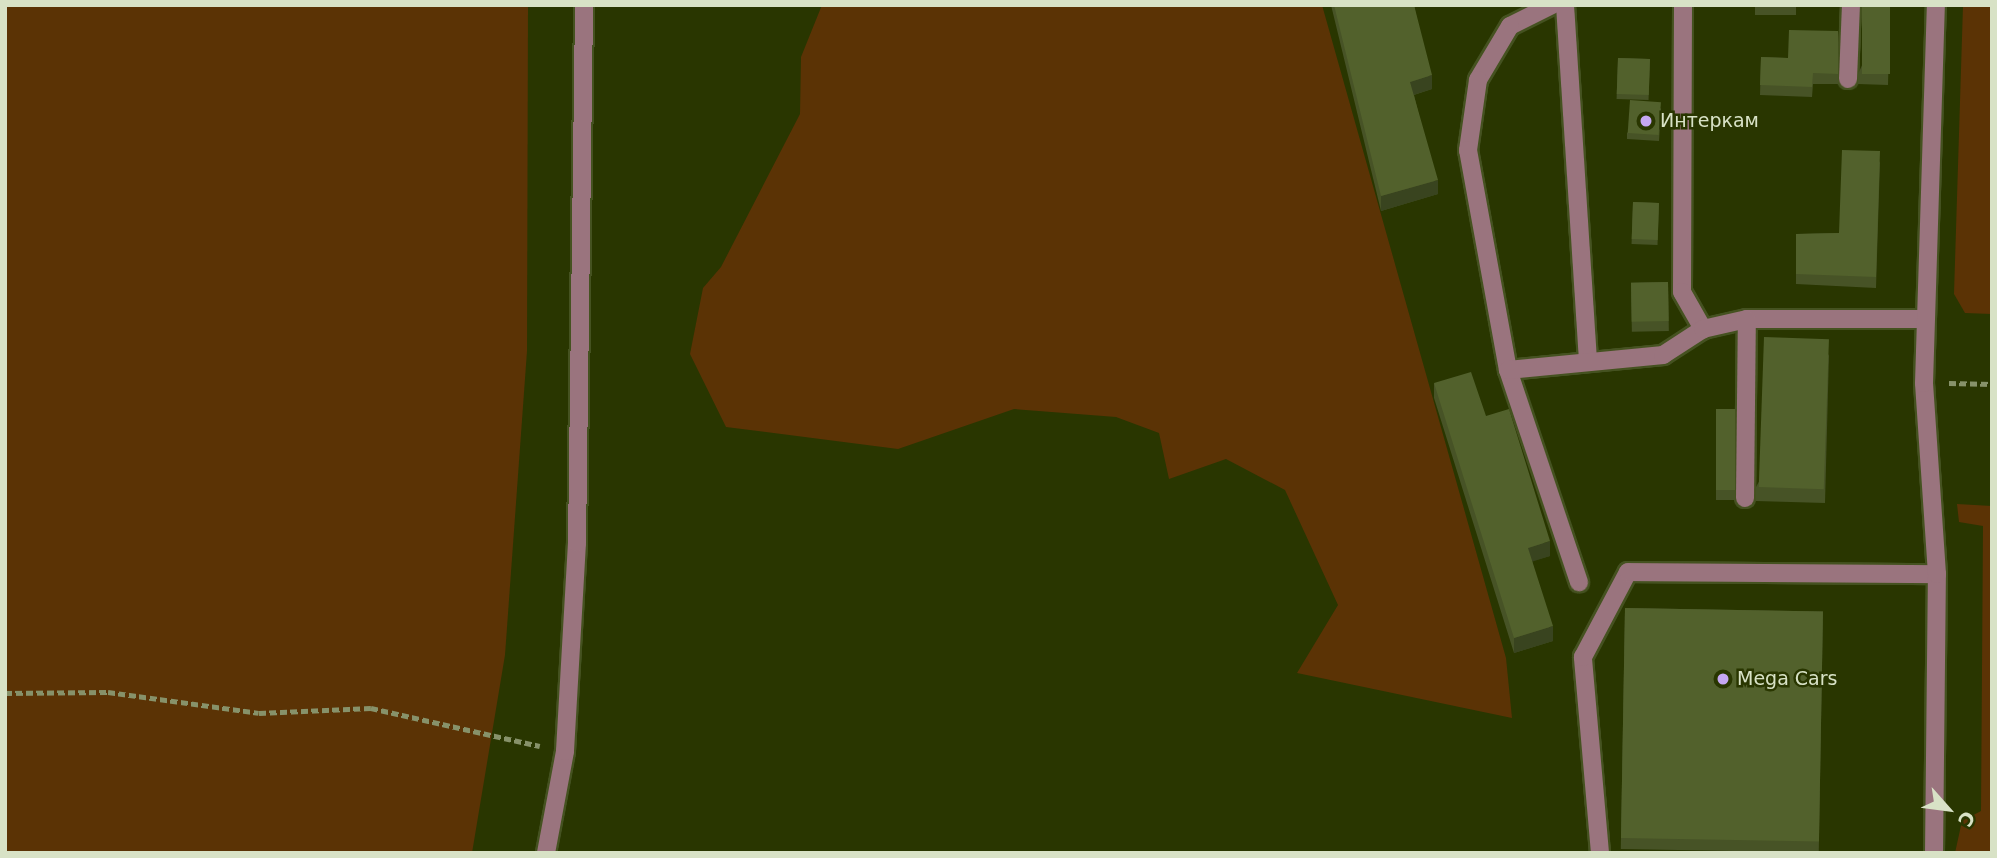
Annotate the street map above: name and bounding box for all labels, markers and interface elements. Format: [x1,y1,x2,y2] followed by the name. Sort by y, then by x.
[1660,110,1759,132] place label: Интеркам
[1638,113,1654,129] marker: Интеркам
[1737,668,1837,690] place label: Mega Cars
[1715,671,1731,687] marker: Mega Cars
[1913,774,1983,844] north arrow
[1954,808,1980,830] text: С

